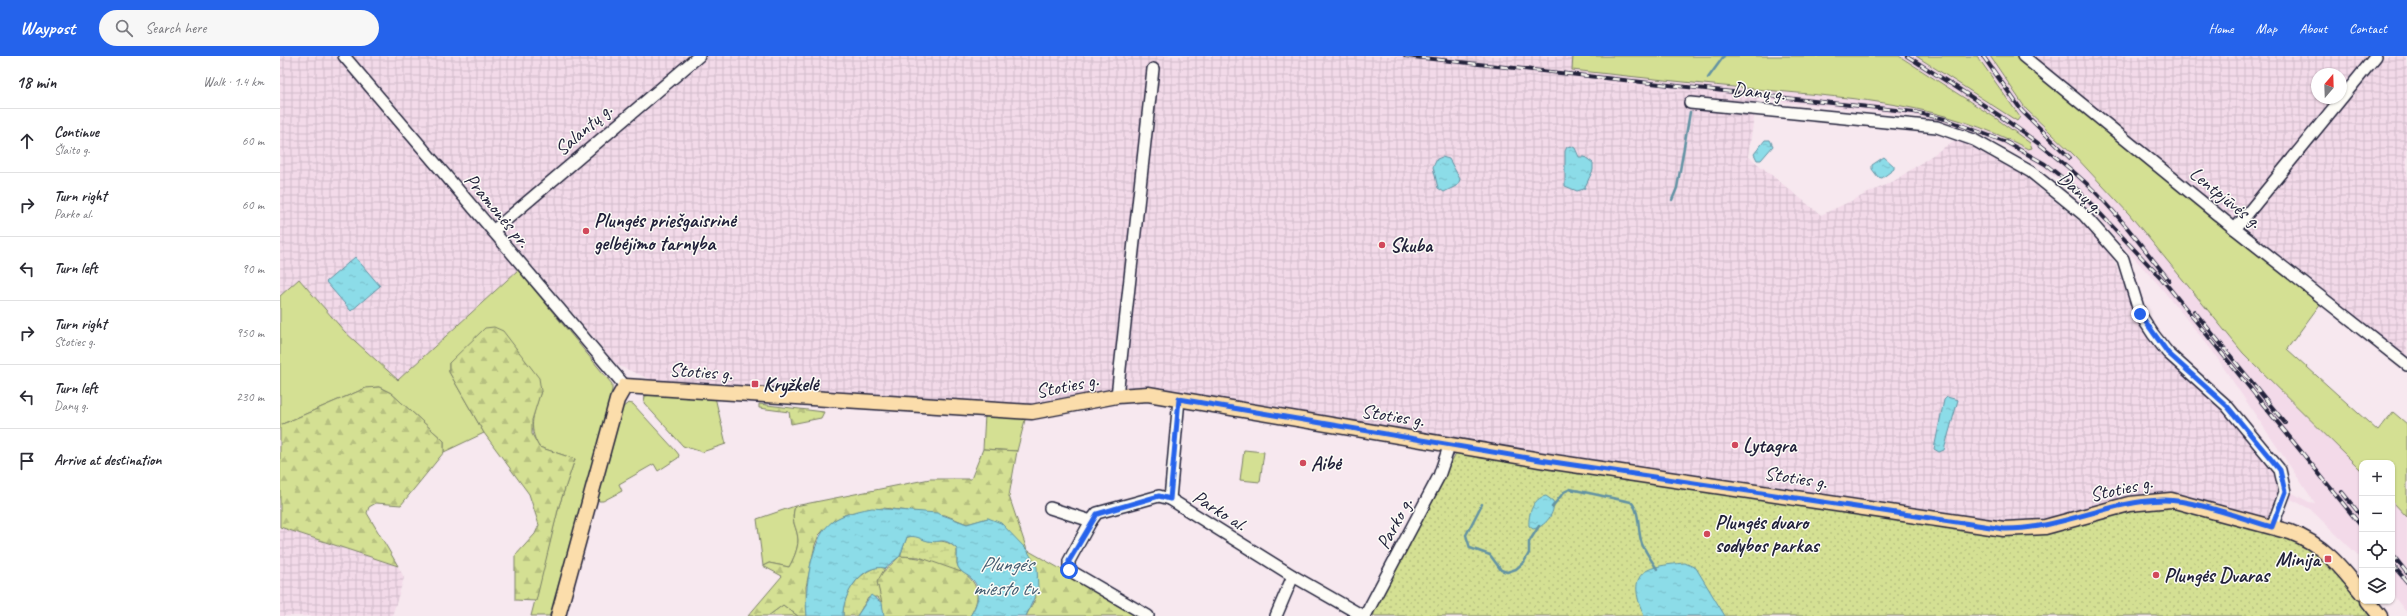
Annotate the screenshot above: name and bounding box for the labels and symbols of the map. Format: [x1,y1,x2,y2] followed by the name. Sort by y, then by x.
[2311,68,2347,104] north arrow
[1731,76,1786,107] street label: Danų g.
[549,97,617,161] street label: Salantų g.
[2185,161,2267,234] street label: Lentpjūvės g.
[2053,165,2109,219] street label: Danų g.
[459,168,536,253] street label: Pramonės pr.
[594,208,738,256] place label: Plungės priešgaisrinė gelbėjimo tarnyba
[581,226,591,236] marker: Plungės priešgaisrinė gelbėjimo tarnyba
[1390,233,1434,258] place label: Skuba
[1377,240,1387,250] marker: Skuba
[2131,305,2149,323] route end
[668,357,733,386] street label: Stoties g.
[1034,367,1101,404] street label: Stoties g.
[763,372,820,398] place label: Kryžkelė
[750,379,760,389] marker: Kryžkelė
[1360,398,1426,433] street label: Stoties g.
[1743,433,1798,458] place label: Lytagra
[1730,440,1740,450] marker: Lytagra
[1311,451,1343,476] place label: Aibė
[1298,458,1308,468] marker: Aibė
[1763,460,1829,495] street label: Stoties g.
[2088,470,2155,507] street label: Stoties g.
[1188,484,1251,537] street label: Parko al.
[1371,493,1418,553] street label: Parko g.
[1715,510,1821,558] place label: Plungės dvaro sodybos parkas
[1702,529,1712,539] marker: Plungės dvaro sodybos parkas
[2276,547,2322,572] place label: Minija
[972,551,1040,601] water label: Plungės miesto tv.
[2323,554,2333,564] marker: Minija
[1060,561,1078,579] route start
[2164,563,2271,588] place label: Plungės Dvaras
[2151,570,2161,580] marker: Plungės Dvaras

